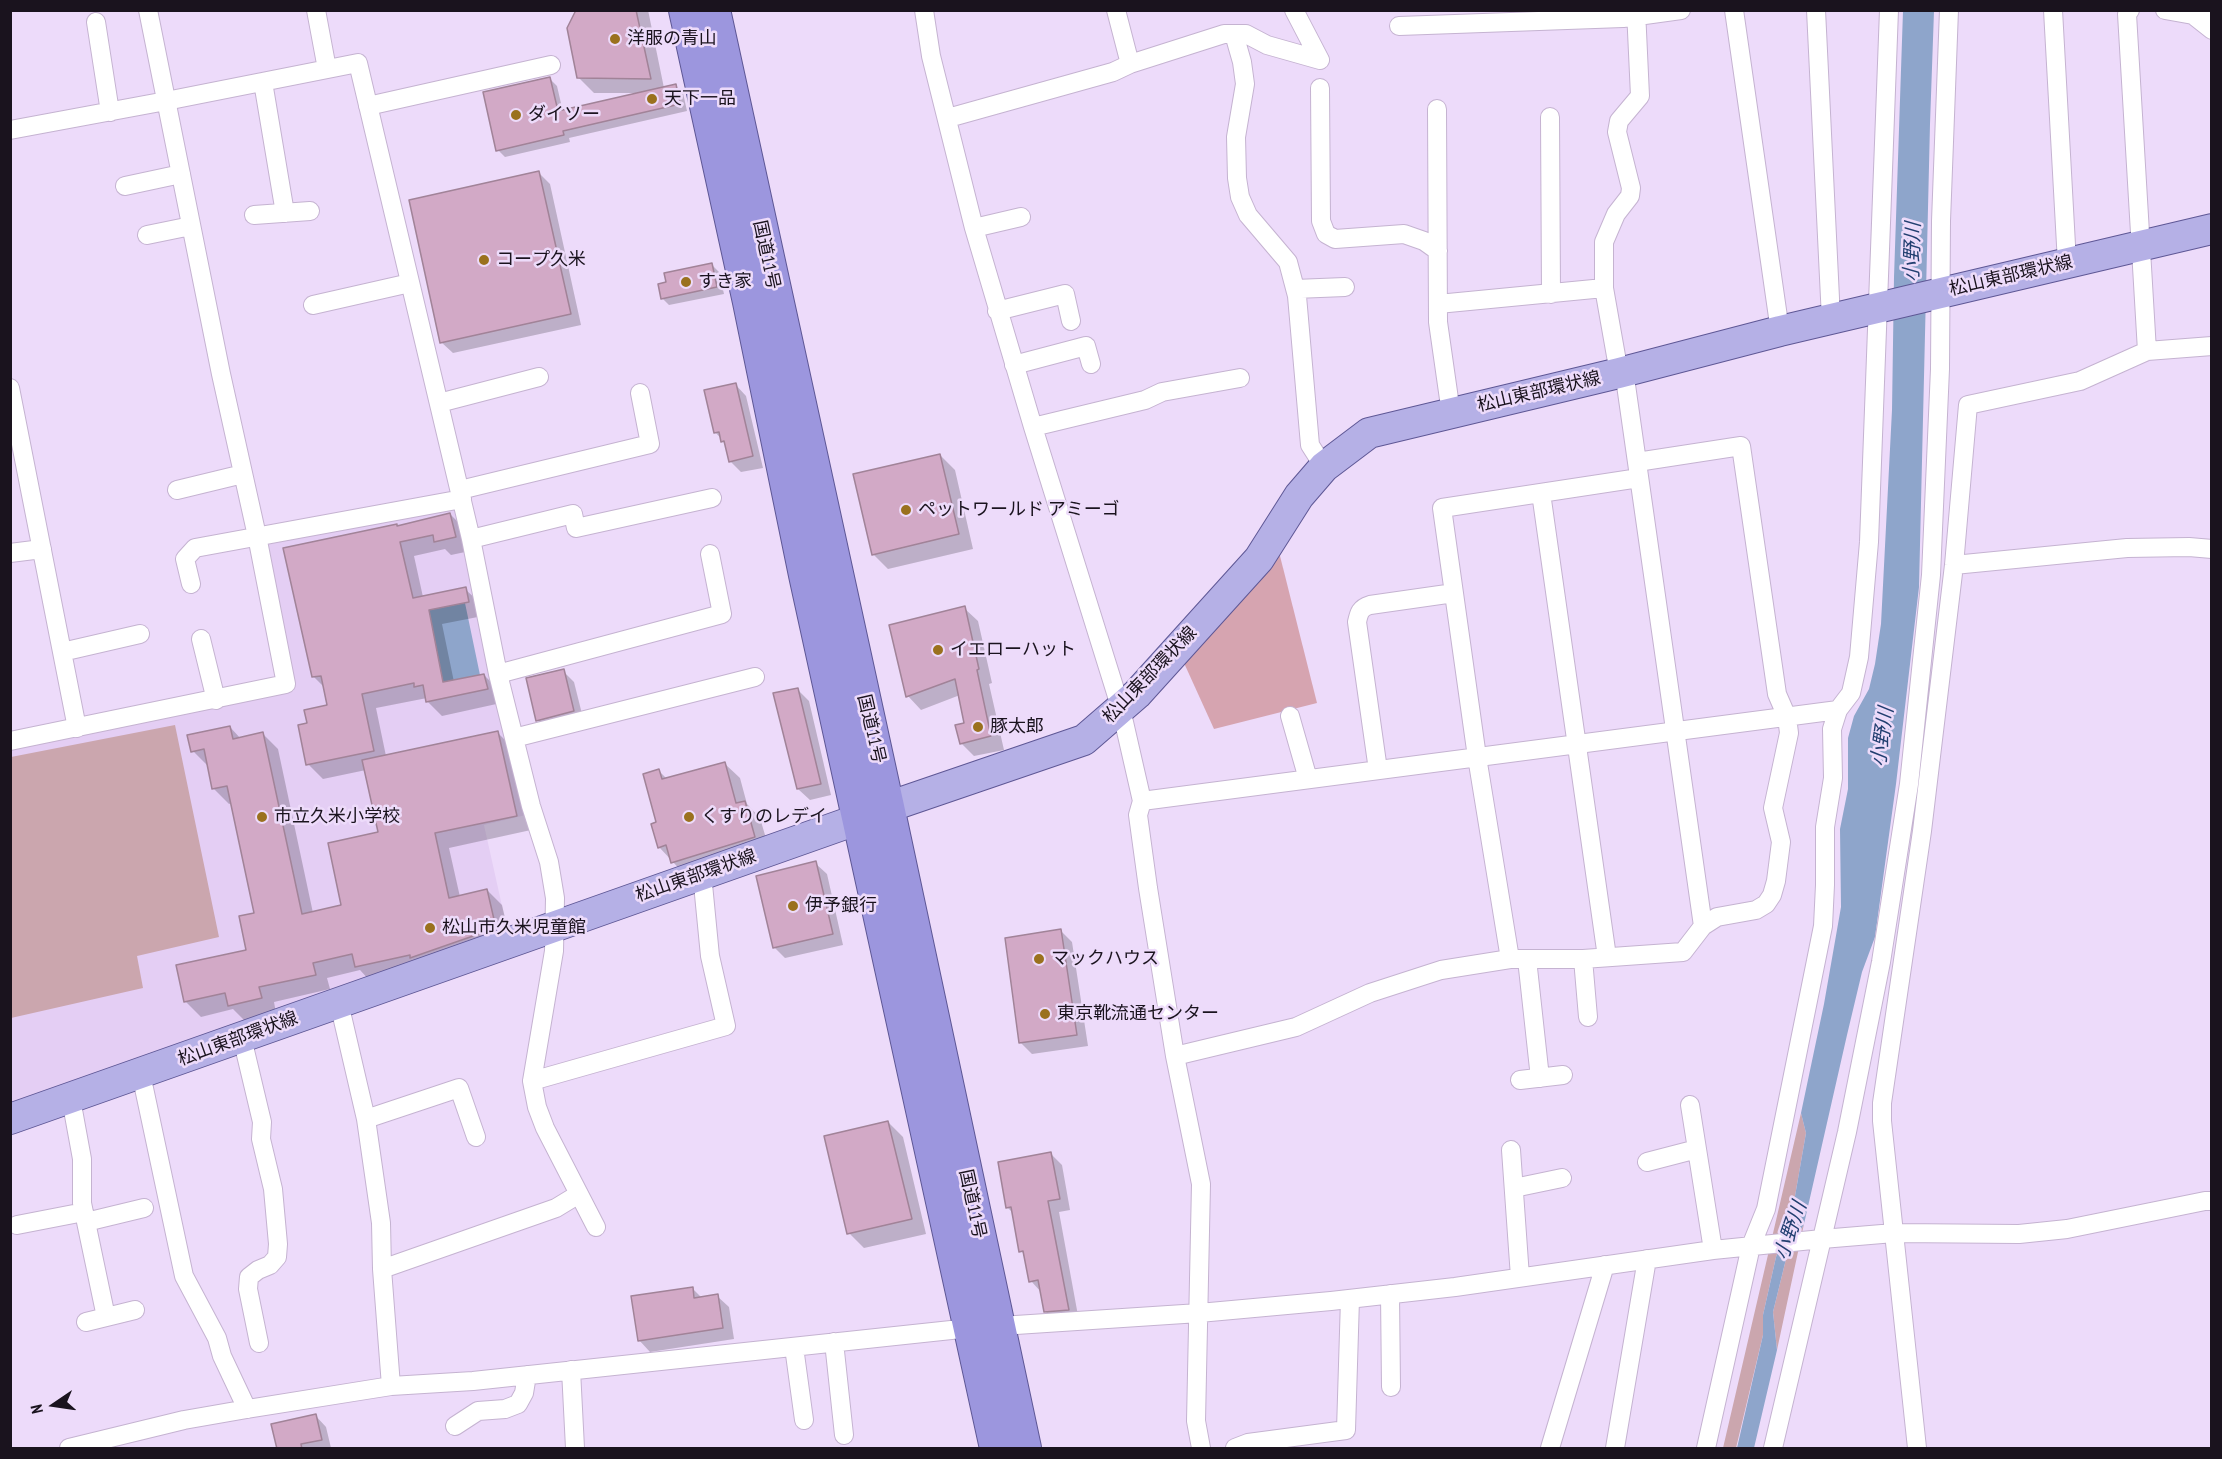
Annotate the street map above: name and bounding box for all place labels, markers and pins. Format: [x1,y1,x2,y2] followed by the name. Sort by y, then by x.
[627,28,717,50] place label: 洋服の青山
[608,32,622,46] marker: 洋服の青山
[664,88,736,110] place label: 天下一品
[645,92,659,106] marker: 天下一品
[528,104,600,126] place label: ダイソー
[509,108,523,122] marker: ダイソー
[496,249,586,271] place label: コープ久米
[477,253,491,267] marker: コープ久米
[698,271,752,293] place label: すき家
[679,275,693,289] marker: すき家
[918,499,1120,521] place label: ペットワールド アミーゴ
[899,503,913,517] marker: ペットワールド アミーゴ
[950,639,1076,661] place label: イエローハット
[931,643,945,657] marker: イエローハット
[990,716,1044,738] place label: 豚太郎
[971,720,985,734] marker: 豚太郎
[274,806,400,828] place label: 市立久米小学校
[701,806,827,828] place label: くすりのレデイ
[255,810,269,824] marker: 市立久米小学校
[682,810,696,824] marker: くすりのレデイ
[805,895,877,917] place label: 伊予銀行
[786,899,800,913] marker: 伊予銀行
[442,917,586,939] place label: 松山市久米児童館
[423,921,437,935] marker: 松山市久米児童館
[1051,948,1159,970] place label: マックハウス
[1032,952,1046,966] marker: マックハウス
[1057,1003,1219,1025] place label: 東京靴流通センター
[1038,1007,1052,1021] marker: 東京靴流通センター

